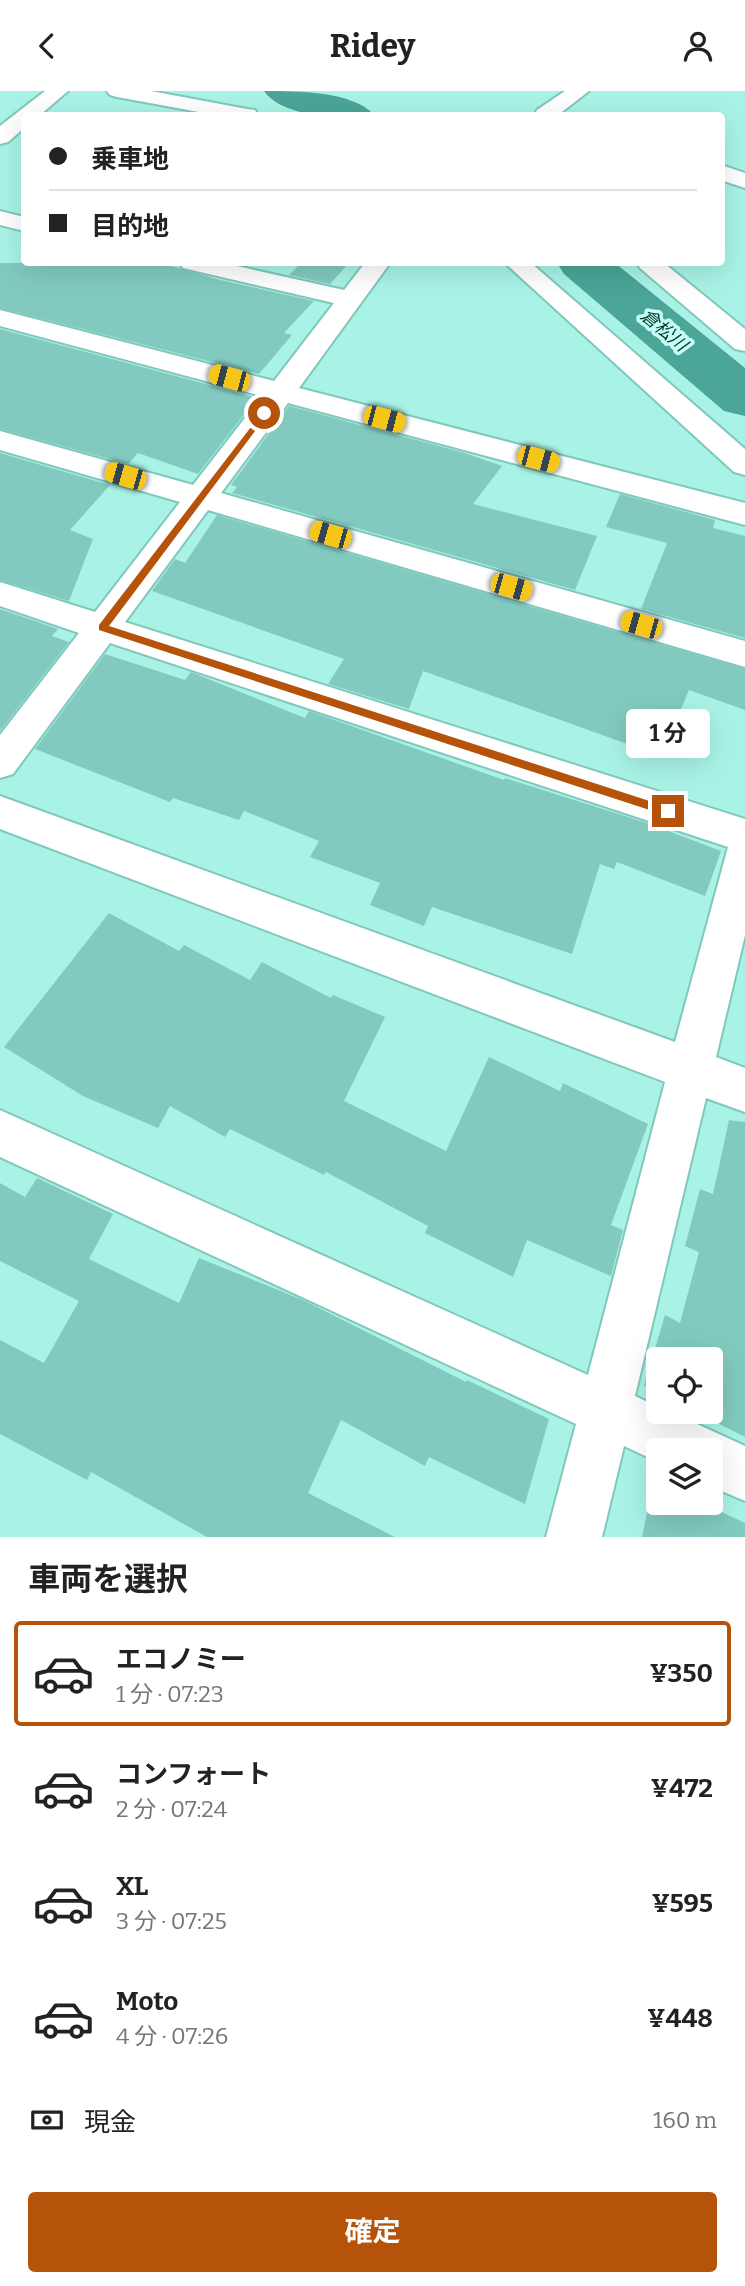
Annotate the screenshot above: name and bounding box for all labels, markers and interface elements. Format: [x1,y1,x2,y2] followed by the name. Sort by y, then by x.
[28,27,66,65] icon: back
[330,27,415,65] text: Ridey
[679,27,717,65] icon: person
[91,144,169,175] text: 乗車地
[91,211,169,242] text: 目的地
[636,304,693,357] water label: 倉松川
[206,362,253,394] car
[248,397,280,429] route start
[361,403,408,435] car
[515,443,562,475] car
[102,460,149,492] car
[307,519,354,551] car
[488,571,535,603] car
[618,609,665,641] car
[626,709,710,759] callout: 1 分
[649,719,687,747] text: 1 分
[652,795,684,827] route end
[646,1347,723,1515] map controls
[646,1347,723,1424] button: locate
[646,1438,723,1515] button: layers
[28,1560,188,1598] text: 車両を選択
[32,1642,95,1705] icon: car
[116,1644,246,1675] text: エコノミー
[650,1658,713,1689] text: ¥350
[116,1680,224,1708] text: 1 分 · 07:23
[32,1757,95,1820] icon: car
[116,1759,271,1790] text: コンフォート
[651,1773,713,1804] text: ¥472
[116,1795,227,1823] text: 2 分 · 07:24
[116,1871,148,1902] text: XL
[32,1872,95,1935] icon: car
[652,1888,713,1919] text: ¥595
[116,1907,227,1935] text: 3 分 · 07:25
[116,1986,178,2017] text: Moto
[32,1987,95,2050] icon: car
[647,2003,713,2034] text: ¥448
[116,2022,228,2050] text: 4 分 · 07:26
[28,2101,66,2139] icon: cash
[653,2106,717,2134] text: 160 m
[84,2107,136,2138] text: 現金
[28,2192,717,2272] button: 確定

